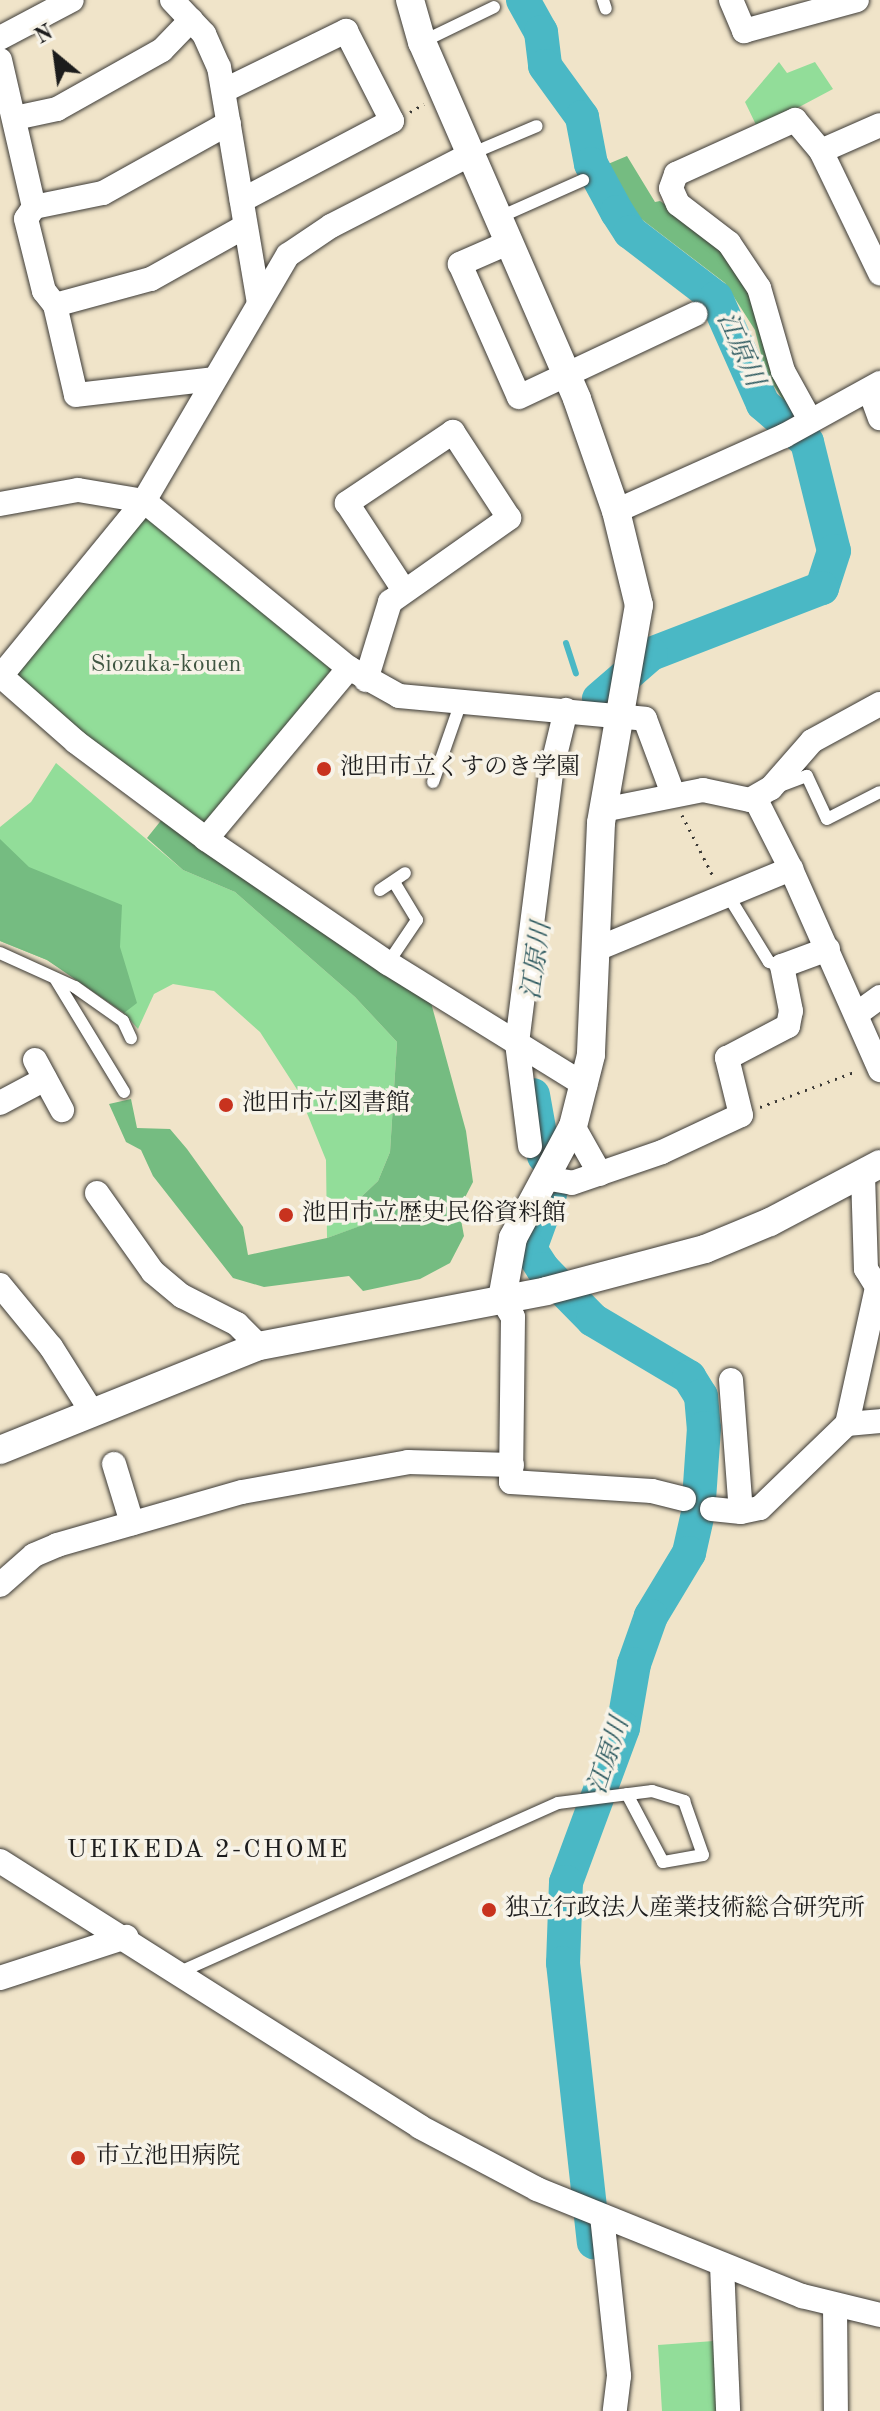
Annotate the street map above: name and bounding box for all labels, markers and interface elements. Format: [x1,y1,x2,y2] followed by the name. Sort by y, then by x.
[16,16,96,96] north arrow
[32,21,57,49] text: N
[709,308,769,392] water label: 江原川
[90,652,242,680] park label: Siozuka-kouen
[340,755,580,783] place label: 池田市立くすのき学園
[315,760,333,778] marker: 池田市立くすのき学園
[517,920,559,1002] water label: 江原川
[242,1091,410,1119] place label: 池田市立図書館
[217,1096,235,1114] marker: 池田市立図書館
[302,1201,566,1229] place label: 池田市立歴史民俗資料館
[277,1206,295,1224] marker: 池田市立歴史民俗資料館
[583,1714,637,1798] water label: 江原川
[67,1835,349,1867] district label: UEIKEDA 2-CHOME
[505,1896,865,1924] place label: 独立行政法人産業技術総合研究所
[480,1901,498,1919] marker: 独立行政法人産業技術総合研究所
[96,2144,240,2172] place label: 市立池田病院
[67,2147,89,2169] marker: 市立池田病院

